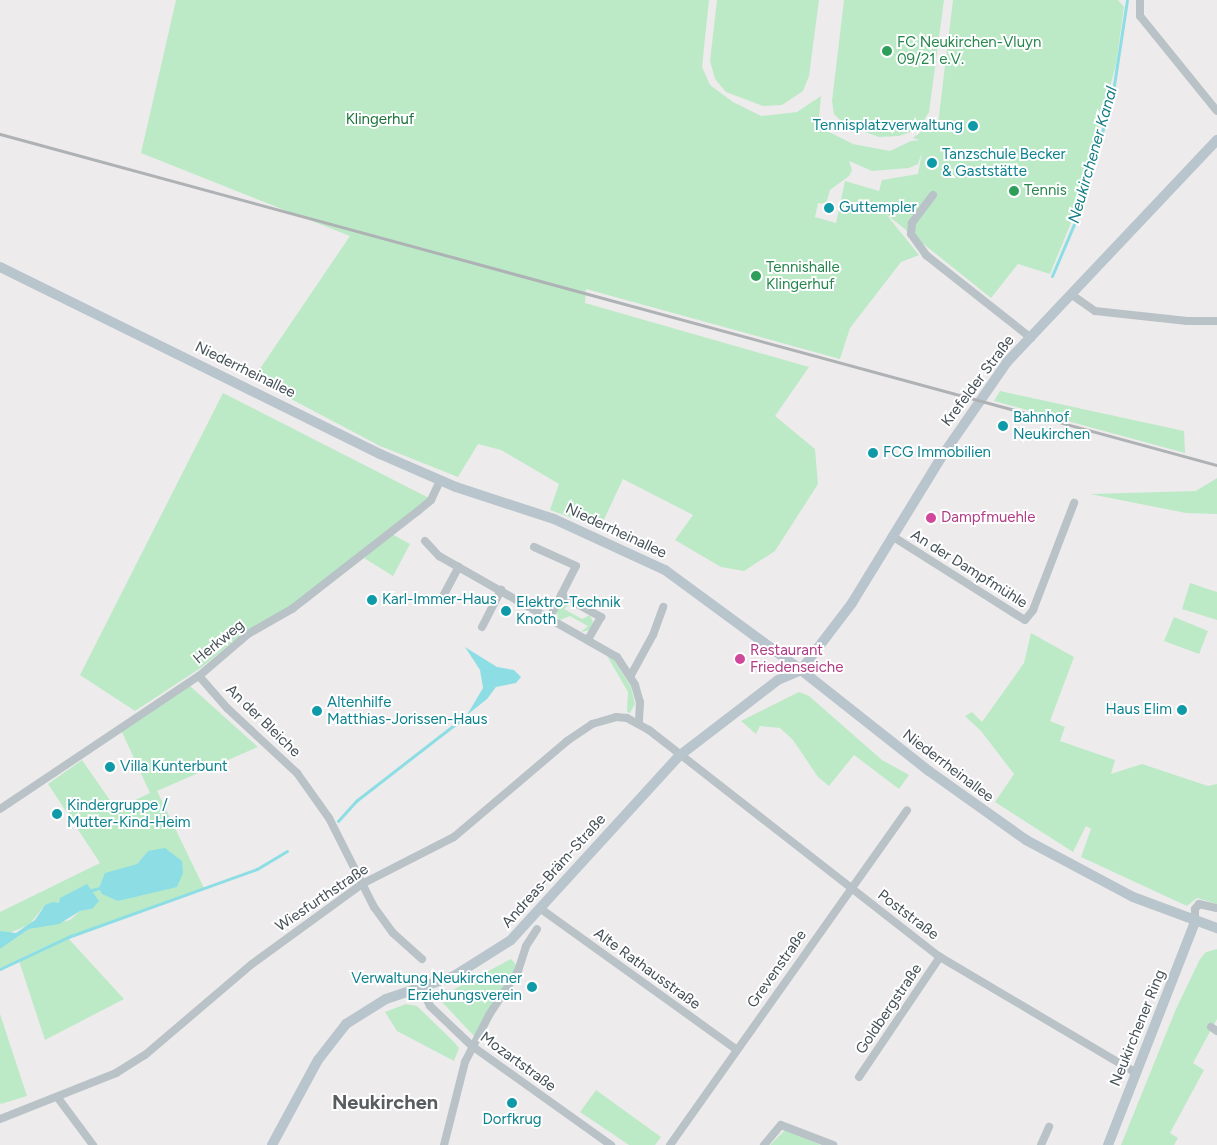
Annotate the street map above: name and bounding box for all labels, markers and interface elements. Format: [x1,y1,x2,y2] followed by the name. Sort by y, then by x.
[897,33,1041,68] place label: FC Neukirchen-Vluyn 09/21 e.V.
[881,45,893,57] marker: FC Neukirchen-Vluyn 09/21 e.V.
[1064,84,1122,226] water label: Neukirchener Kanal
[346,111,414,129] park label: Klingerhuf
[813,117,963,135] place label: Tennisplatzverwaltung
[967,120,979,132] marker: Tennisplatzverwaltung
[942,145,1066,180] place label: Tanzschule Becker & Gaststätte
[926,157,938,169] marker: Tanzschule Becker & Gaststätte
[1024,182,1067,200] place label: Tennis
[1008,185,1020,197] marker: Tennis
[839,199,916,217] place label: Guttempler
[823,202,835,214] marker: Guttempler
[766,258,840,293] place label: Tennishalle Klingerhuf
[750,270,762,282] marker: Tennishalle Klingerhuf
[938,332,1018,430] street label: Krefelder Straße
[192,338,298,402] street label: Niederrheinallee
[1013,408,1090,443] place label: Bahnhof Neukirchen
[997,420,1009,432] marker: Bahnhof Neukirchen
[883,444,991,462] place label: FCG Immobilien
[867,447,879,459] marker: FCG Immobilien
[563,500,669,562] street label: Niederrheinallee
[941,509,1035,527] place label: Dampfmuehle
[925,512,937,524] marker: Dampfmuehle
[907,526,1031,612] street label: An der Dampfmühle
[382,591,497,609] place label: Karl-Immer-Haus
[516,593,620,628] place label: Elektro-Technik Knoth
[366,594,378,606] marker: Karl-Immer-Haus
[500,605,512,617] marker: Elektro-Technik Knoth
[190,616,248,668] street label: Herkweg
[750,641,843,676] place label: Restaurant Friedenseiche
[734,653,746,665] marker: Restaurant Friedenseiche
[222,681,304,761] street label: An der Bleiche
[327,693,487,728] place label: Altenhilfe Matthias-Jorissen-Haus
[1106,701,1172,719] place label: Haus Elim
[1176,704,1188,716] marker: Haus Elim
[311,705,323,717] marker: Altenhilfe Matthias-Jorissen-Haus
[899,726,997,806] street label: Niederrheinallee
[120,758,228,776] place label: Villa Kunterbunt
[104,761,116,773] marker: Villa Kunterbunt
[67,796,191,831] place label: Kindergruppe / Mutter-Kind-Heim
[51,808,63,820] marker: Kindergruppe / Mutter-Kind-Heim
[498,811,610,931] street label: Andreas-Bräm-Straße
[272,860,372,936] street label: Wiesfurthstraße
[874,886,942,944] street label: Poststraße
[590,924,704,1014] street label: Alte Rathausstraße
[744,927,810,1011] street label: Grevenstraße
[852,960,926,1058] street label: Goldbergstraße
[1106,967,1170,1089] street label: Neukirchener Ring
[351,969,522,1004] place label: Verwaltung Neukirchener Erziehungsverein
[526,981,538,993] marker: Verwaltung Neukirchener Erziehungsverein
[477,1029,559,1095] street label: Mozartstraße
[332,1090,438,1114] district label: Neukirchen
[506,1097,518,1109] marker: Dorfkrug
[482,1111,542,1129] place label: Dorfkrug

